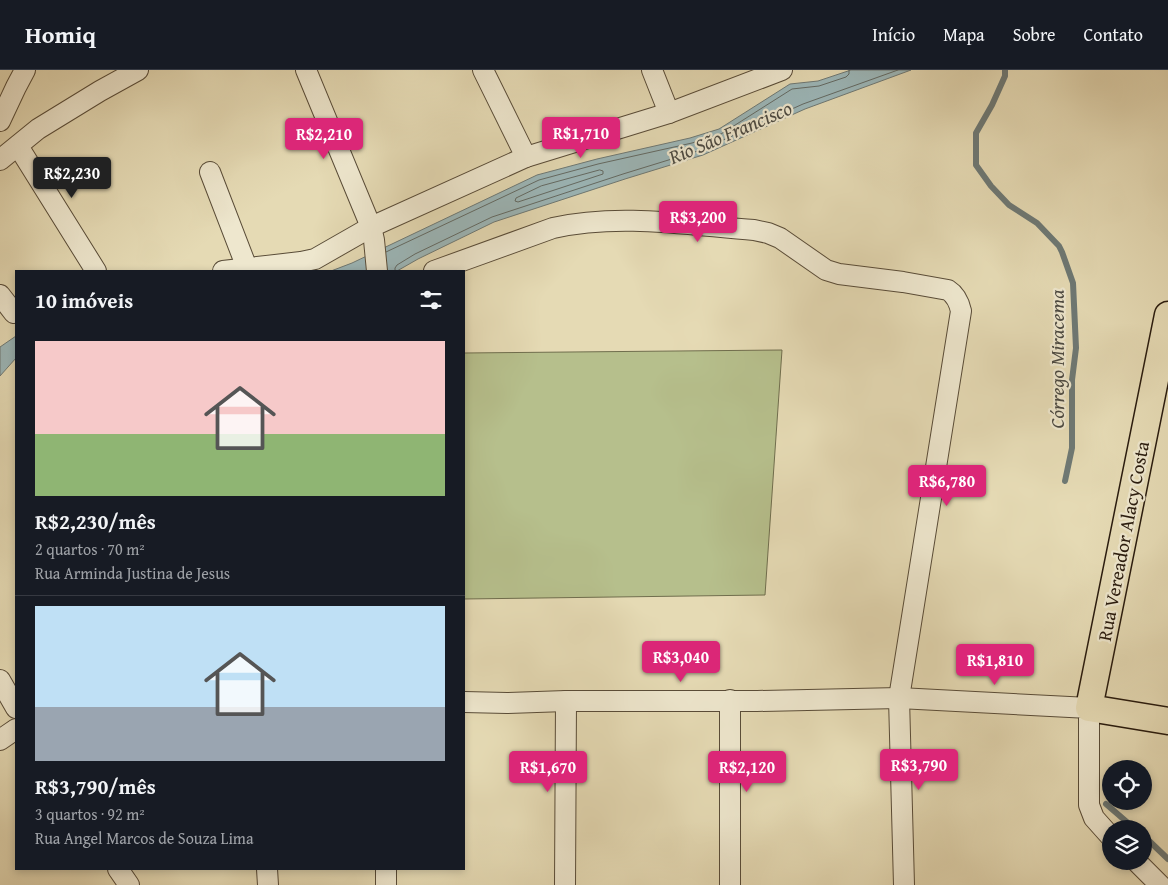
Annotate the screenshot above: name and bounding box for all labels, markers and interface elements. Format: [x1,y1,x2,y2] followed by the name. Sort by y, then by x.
[25,17,96,52] text: Homiq
[872,21,915,48] text: Início
[943,21,985,48] text: Mapa
[1013,21,1056,48] text: Sobre
[1084,21,1143,48] text: Contato
[663,93,796,171] water label: Rio São Francisco
[535,116,627,159] pin: R$1,710
[278,118,370,160] pin: R$2,210
[553,121,609,145] text: R$1,710
[296,122,352,146] text: R$2,210
[26,156,118,199] pin: R$2,230
[44,161,100,185] text: R$2,230
[652,200,744,243] pin: R$3,200
[670,205,726,229] text: R$3,200
[35,285,133,316] text: 10 imóveis
[417,286,445,314] icon: filters
[1042,289,1071,428] water label: Córrego Miracema
[195,373,285,463] icon: home
[1090,439,1156,643] street label: Rua Vereador Alacy Costa
[901,464,993,507] pin: R$6,780
[919,469,975,493] text: R$6,780
[35,506,156,537] text: R$2,230/mês
[35,537,145,561] text: 2 quartos · 70 m²
[35,561,230,585] text: Rua Arminda Justina de Jesus
[195,639,285,729] icon: home
[635,640,727,683] pin: R$3,040
[949,644,1041,686] pin: R$1,810
[653,645,709,669] text: R$3,040
[967,648,1023,672] text: R$1,810
[873,748,965,791] pin: R$3,790
[502,750,594,793] pin: R$1,670
[701,750,793,793] pin: R$2,120
[891,753,947,777] text: R$3,790
[520,755,576,779] text: R$1,670
[719,755,775,779] text: R$2,120
[1102,760,1152,870] map controls
[1102,760,1152,810] button: locate
[35,771,156,802] text: R$3,790/mês
[35,802,145,826] text: 3 quartos · 92 m²
[1102,820,1152,870] button: layers
[35,826,254,850] text: Rua Angel Marcos de Souza Lima

